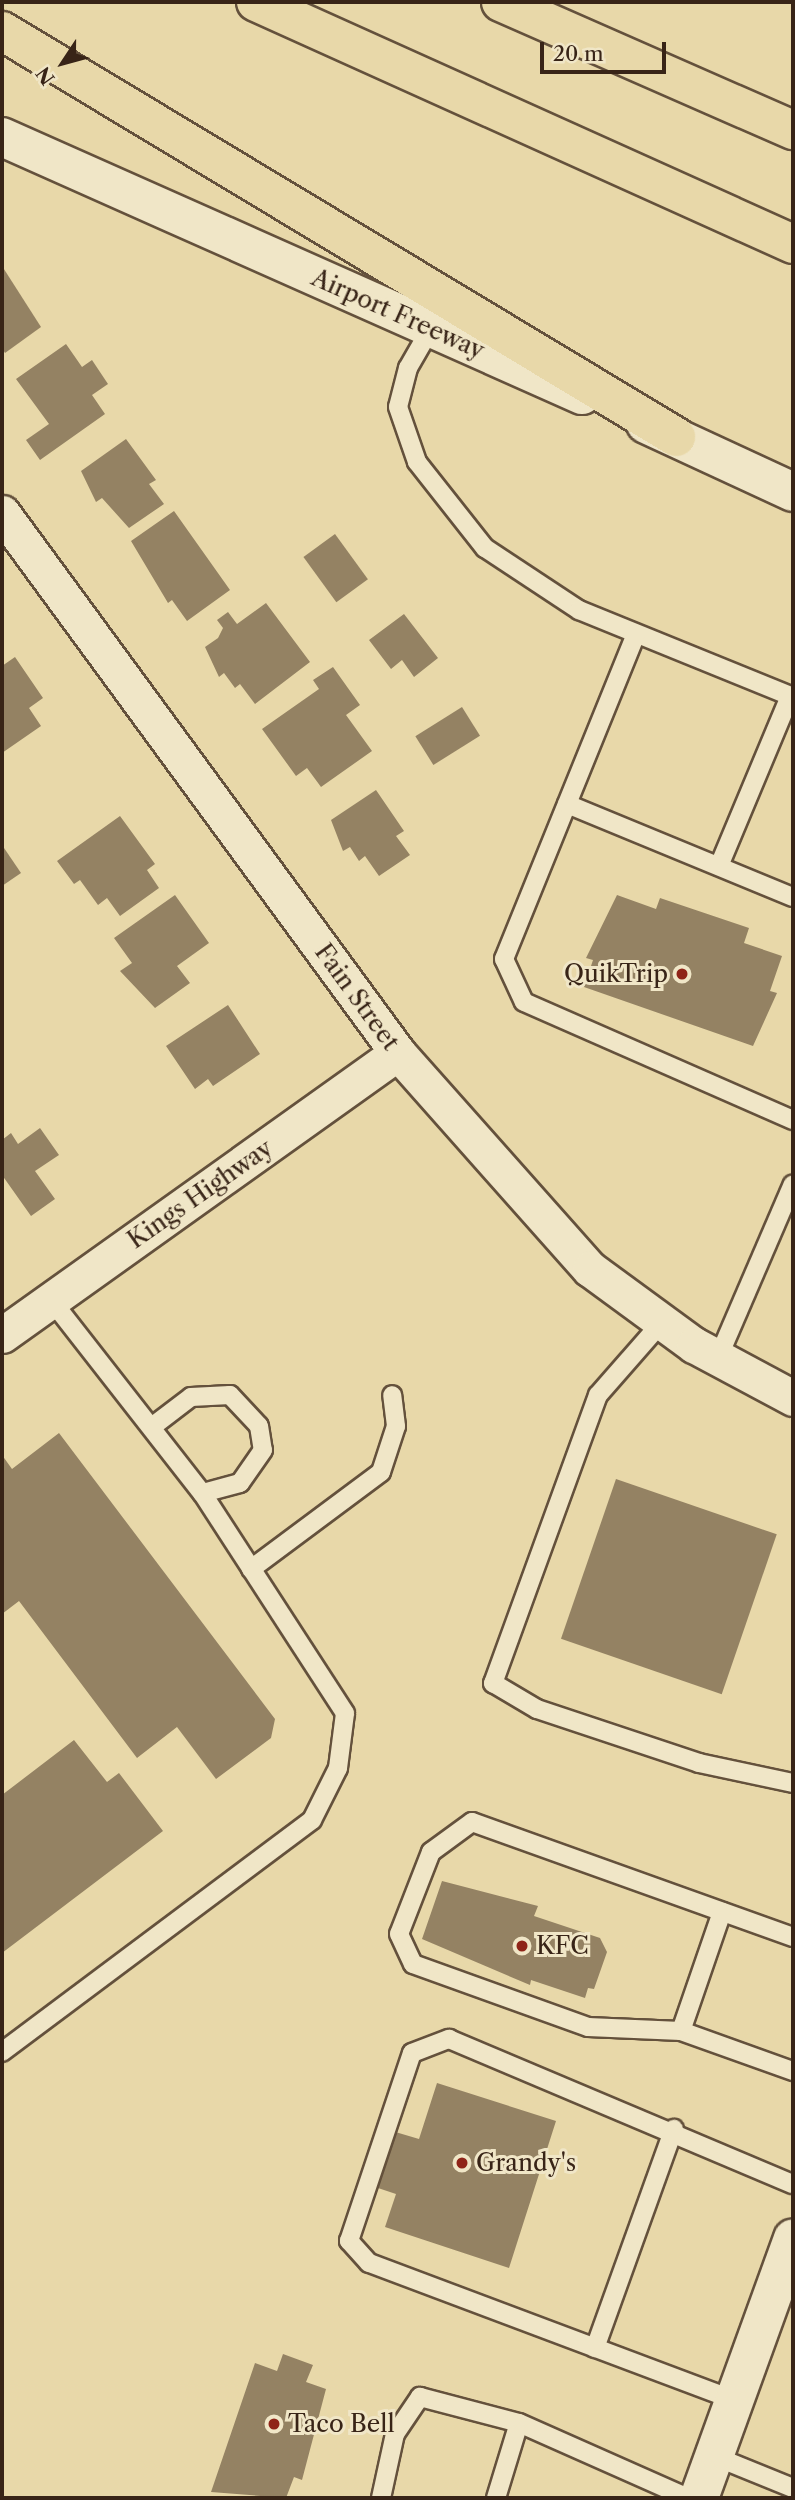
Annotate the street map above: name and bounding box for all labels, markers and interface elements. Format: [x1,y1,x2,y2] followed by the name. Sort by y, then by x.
[28,28,98,98] north arrow
[543,28,669,72] scale bar
[553,41,604,66] text: 20 m
[31,62,60,89] text: N
[307,263,489,365] street label: Airport Freeway
[309,938,405,1056] street label: Fain Street
[564,960,668,988] place label: QuikTrip
[674,966,690,982] marker: QuikTrip
[122,1133,278,1255] street label: Kings Highway
[536,1932,589,1960] place label: KFC
[514,1938,530,1954] marker: KFC
[476,2149,576,2177] place label: Grandy's
[454,2155,470,2171] marker: Grandy's
[288,2410,395,2438] place label: Taco Bell
[266,2416,282,2432] marker: Taco Bell

